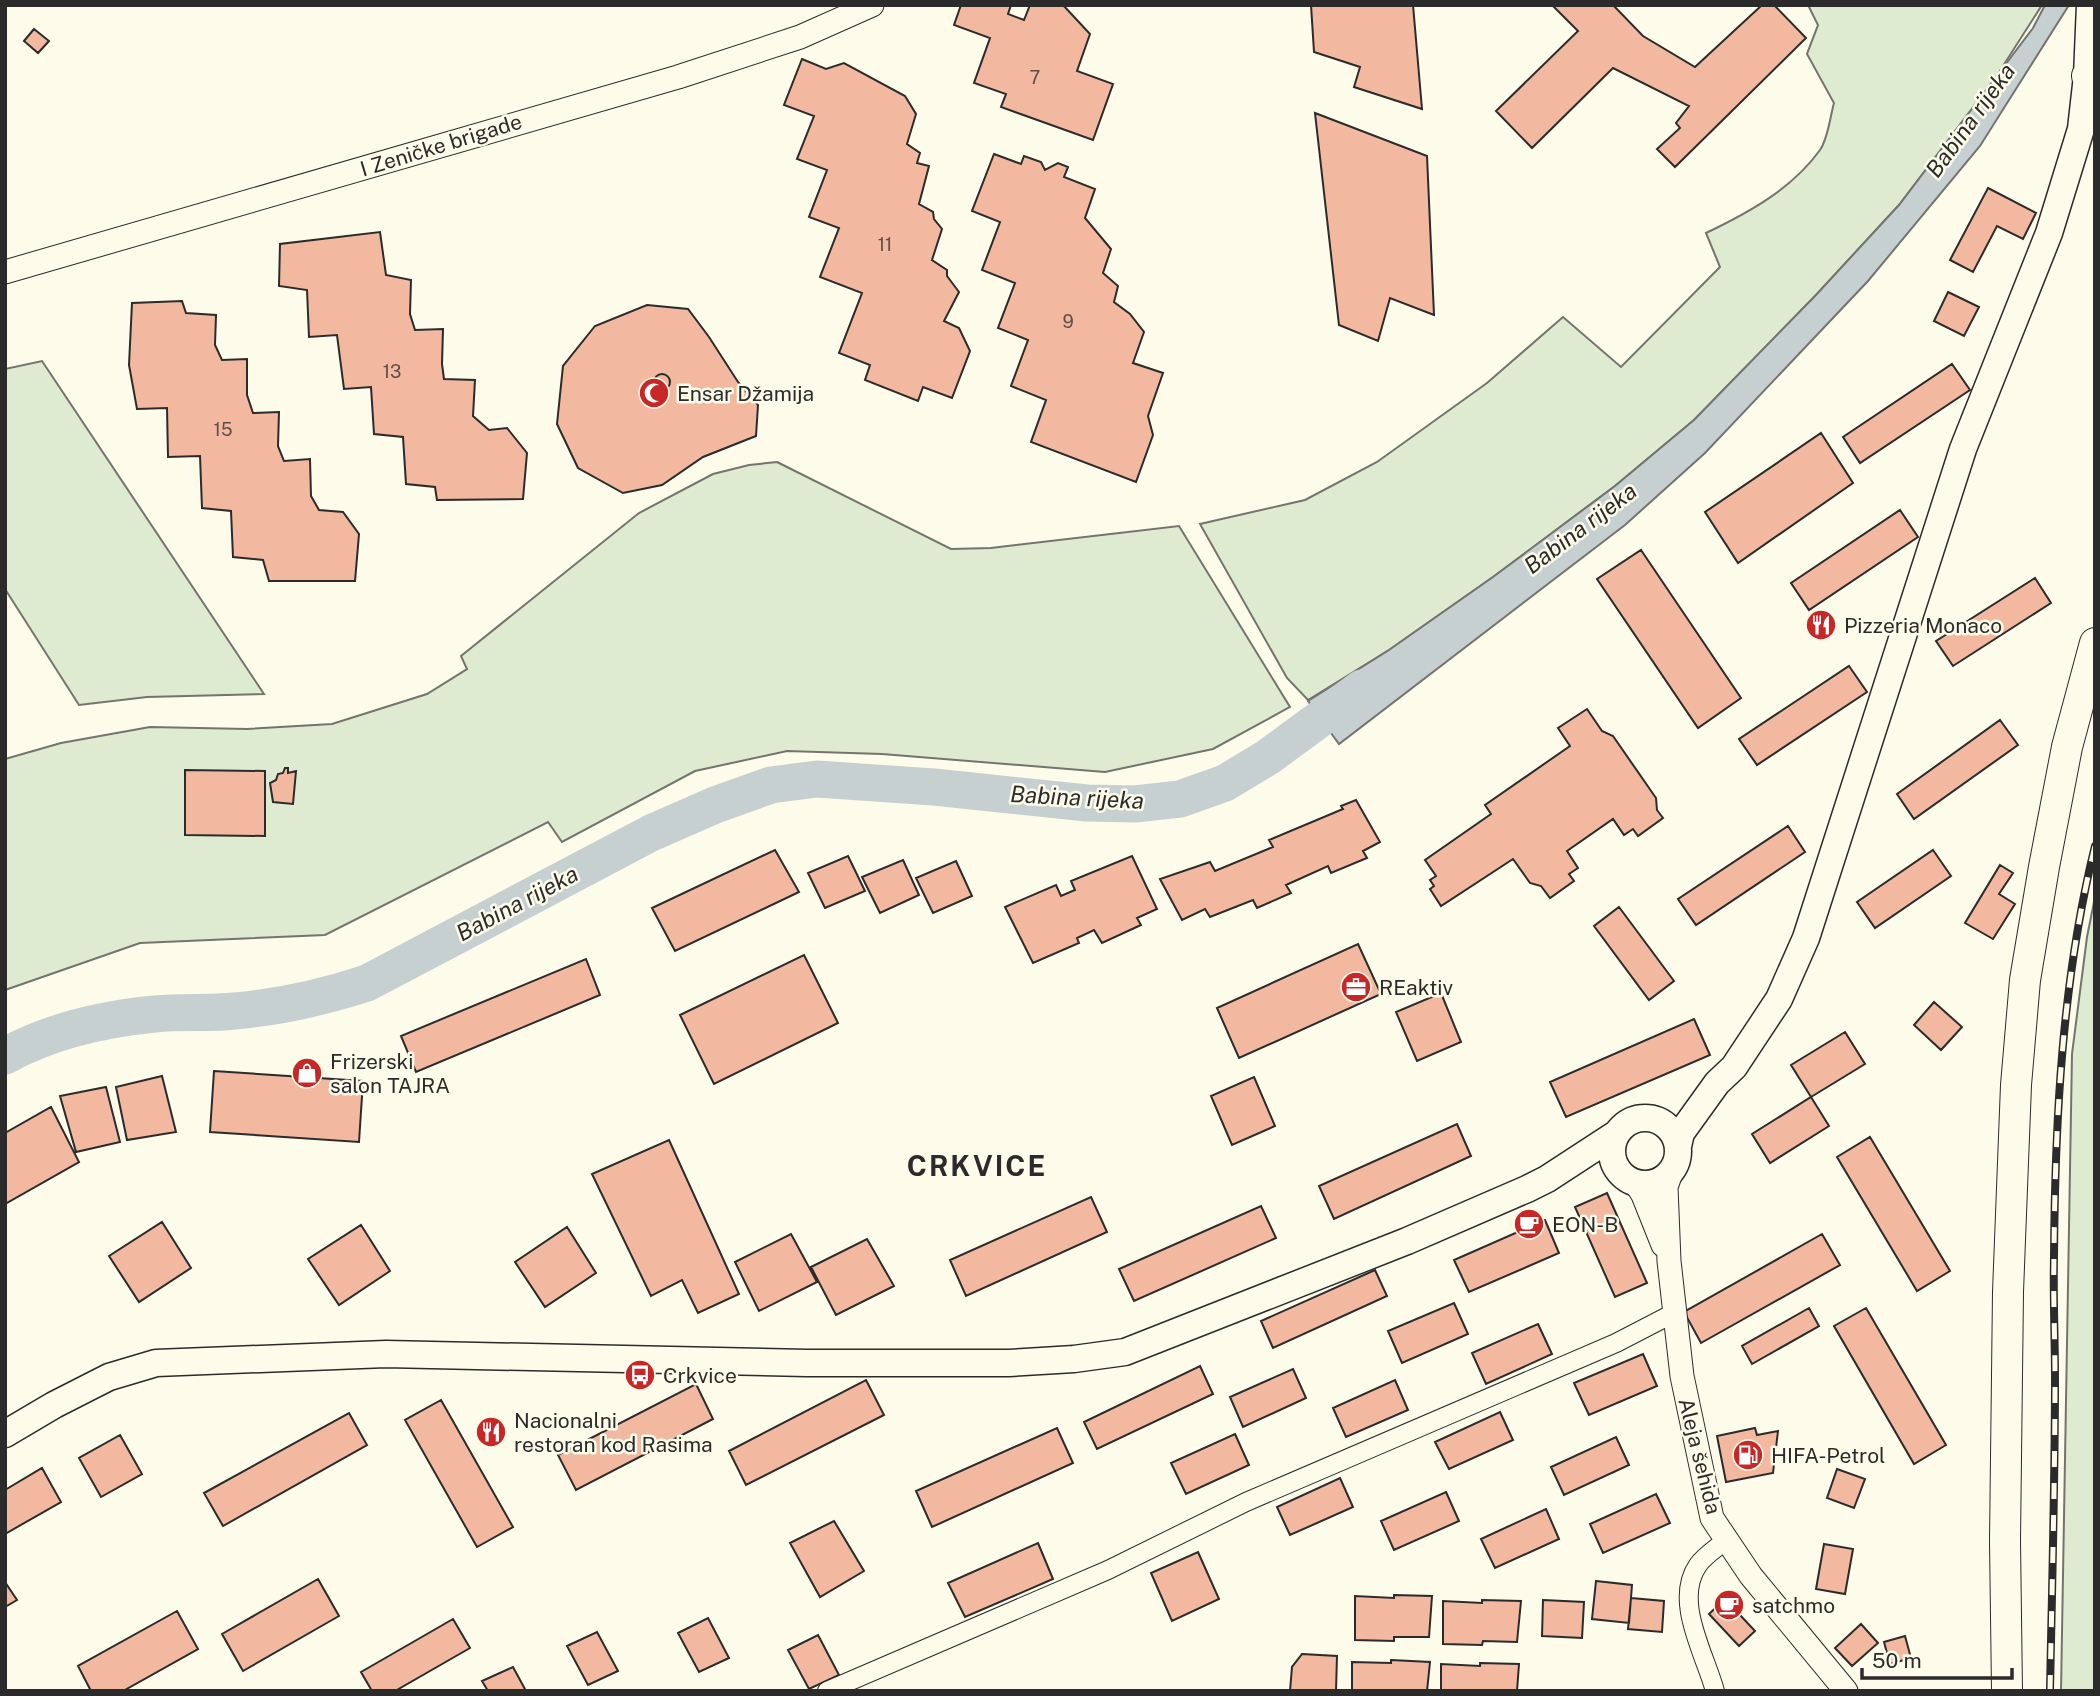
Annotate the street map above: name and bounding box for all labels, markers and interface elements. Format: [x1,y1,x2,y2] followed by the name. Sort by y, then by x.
[1920,58,2020,182] water label: Babina rijeka
[1030,67,1040,88] house number: 7
[357,109,525,181] street label: I Zeničke brigade
[878,234,892,255] house number: 11
[1062,311,1074,332] house number: 9
[383,361,401,382] house number: 13
[637,376,671,410] mosque icon: Ensar Džamija
[677,381,814,406] place label: Ensar Džamija
[214,419,232,440] house number: 15
[1518,477,1642,579] water label: Babina rijeka
[1804,608,1838,642] restaurant icon: Pizzeria Monaco
[1844,613,2002,638] place label: Pizzeria Monaco
[1009,780,1145,814] water label: Babina rijeka
[452,860,582,946] water label: Babina rijeka
[1339,970,1373,1004] office icon: REaktiv
[1379,975,1454,1000] place label: REaktiv
[330,1049,450,1098] place label: Frizerski salon TAJRA
[290,1056,324,1090] shop icon: Frizerski salon TAJRA
[907,1149,1047,1182] district label: CRKVICE
[1512,1207,1546,1241] cafe icon: EON-B
[1552,1212,1618,1237] place label: EON-B
[623,1358,657,1392] bus stop icon: Crkvice
[663,1363,737,1388] place label: Crkvice
[1673,1395,1727,1517] street label: Aleja šehida
[514,1408,713,1457] place label: Nacionalni restoran kod Rasima
[474,1415,508,1449] restaurant icon: Nacionalni restoran kod Rasima
[1731,1438,1765,1472] fuel station icon: HIFA-Petrol
[1771,1443,1885,1468] place label: HIFA-Petrol
[1712,1588,1746,1622] cafe icon: satchmo
[1752,1593,1835,1618] place label: satchmo
[1862,1636,2012,1680] scale bar
[1872,1648,1922,1673] text: 50 m

